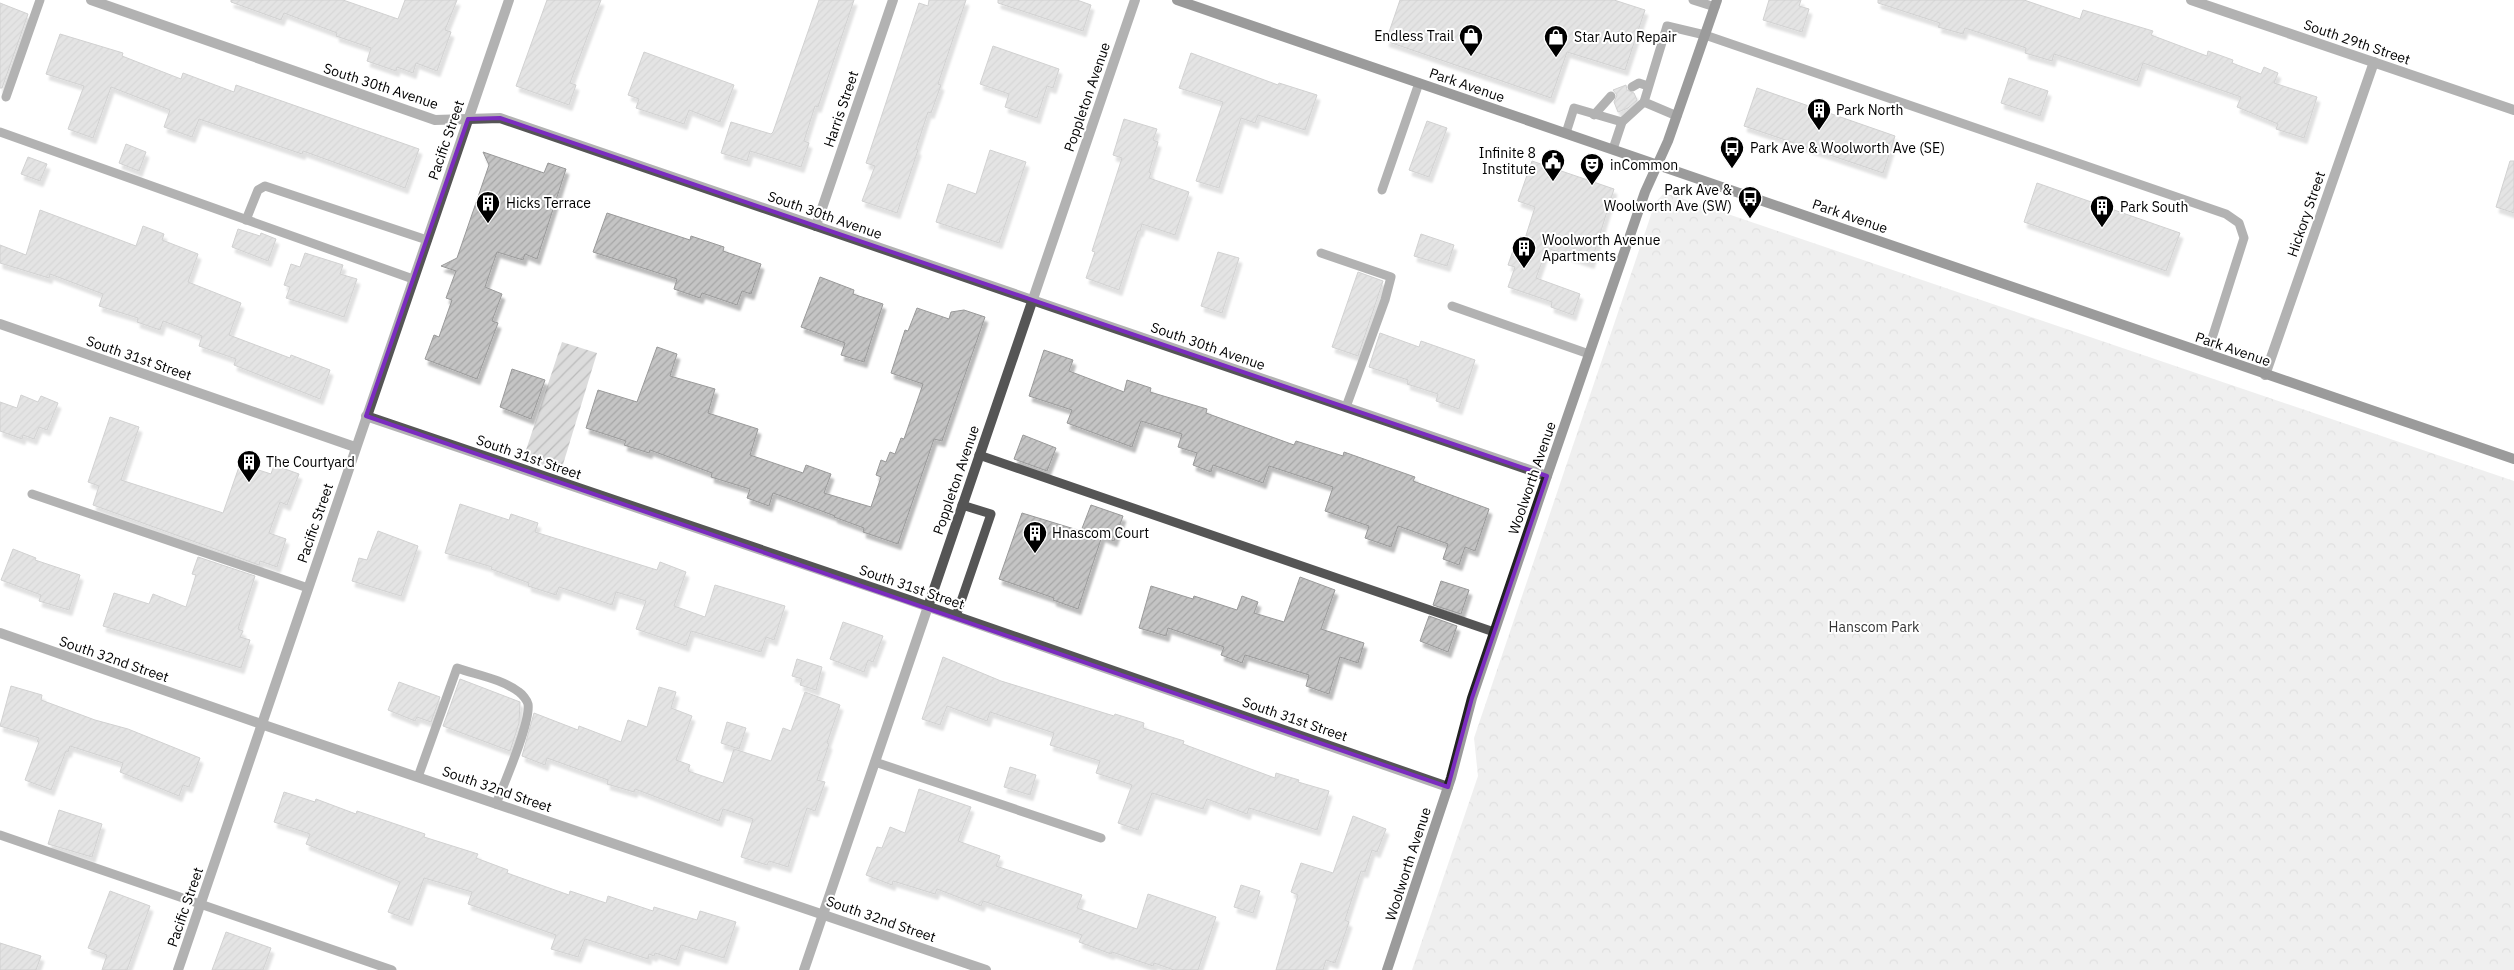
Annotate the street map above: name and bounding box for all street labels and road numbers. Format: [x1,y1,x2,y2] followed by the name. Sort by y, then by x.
[2301,15,2413,69] street label: South 29th Street
[1060,40,1114,154] street label: Poppleton Avenue
[321,59,441,113] street label: South 30th Avenue
[1427,64,1507,106] street label: Park Avenue
[820,68,863,150] street label: Harris Street
[424,98,468,182] street label: Pacific Street
[2283,169,2329,259] street label: Hickory Street
[765,187,885,243] street label: South 30th Avenue
[1810,195,1890,237] street label: Park Avenue
[1148,318,1268,374] street label: South 30th Avenue
[2193,328,2273,370] street label: Park Avenue
[84,332,194,384] street label: South 31st Street
[1504,419,1560,537] street label: Woolworth Avenue
[929,423,983,537] street label: Poppleton Avenue
[474,431,584,483] street label: South 31st Street
[293,481,337,565] street label: Pacific Street
[857,561,967,613] street label: South 31st Street
[57,632,171,686] street label: South 32nd Street
[1240,693,1350,745] street label: South 31st Street
[440,762,554,816] street label: South 32nd Street
[1381,805,1435,923] street label: Woolworth Avenue
[163,865,207,949] street label: Pacific Street
[824,892,938,946] street label: South 32nd Street

